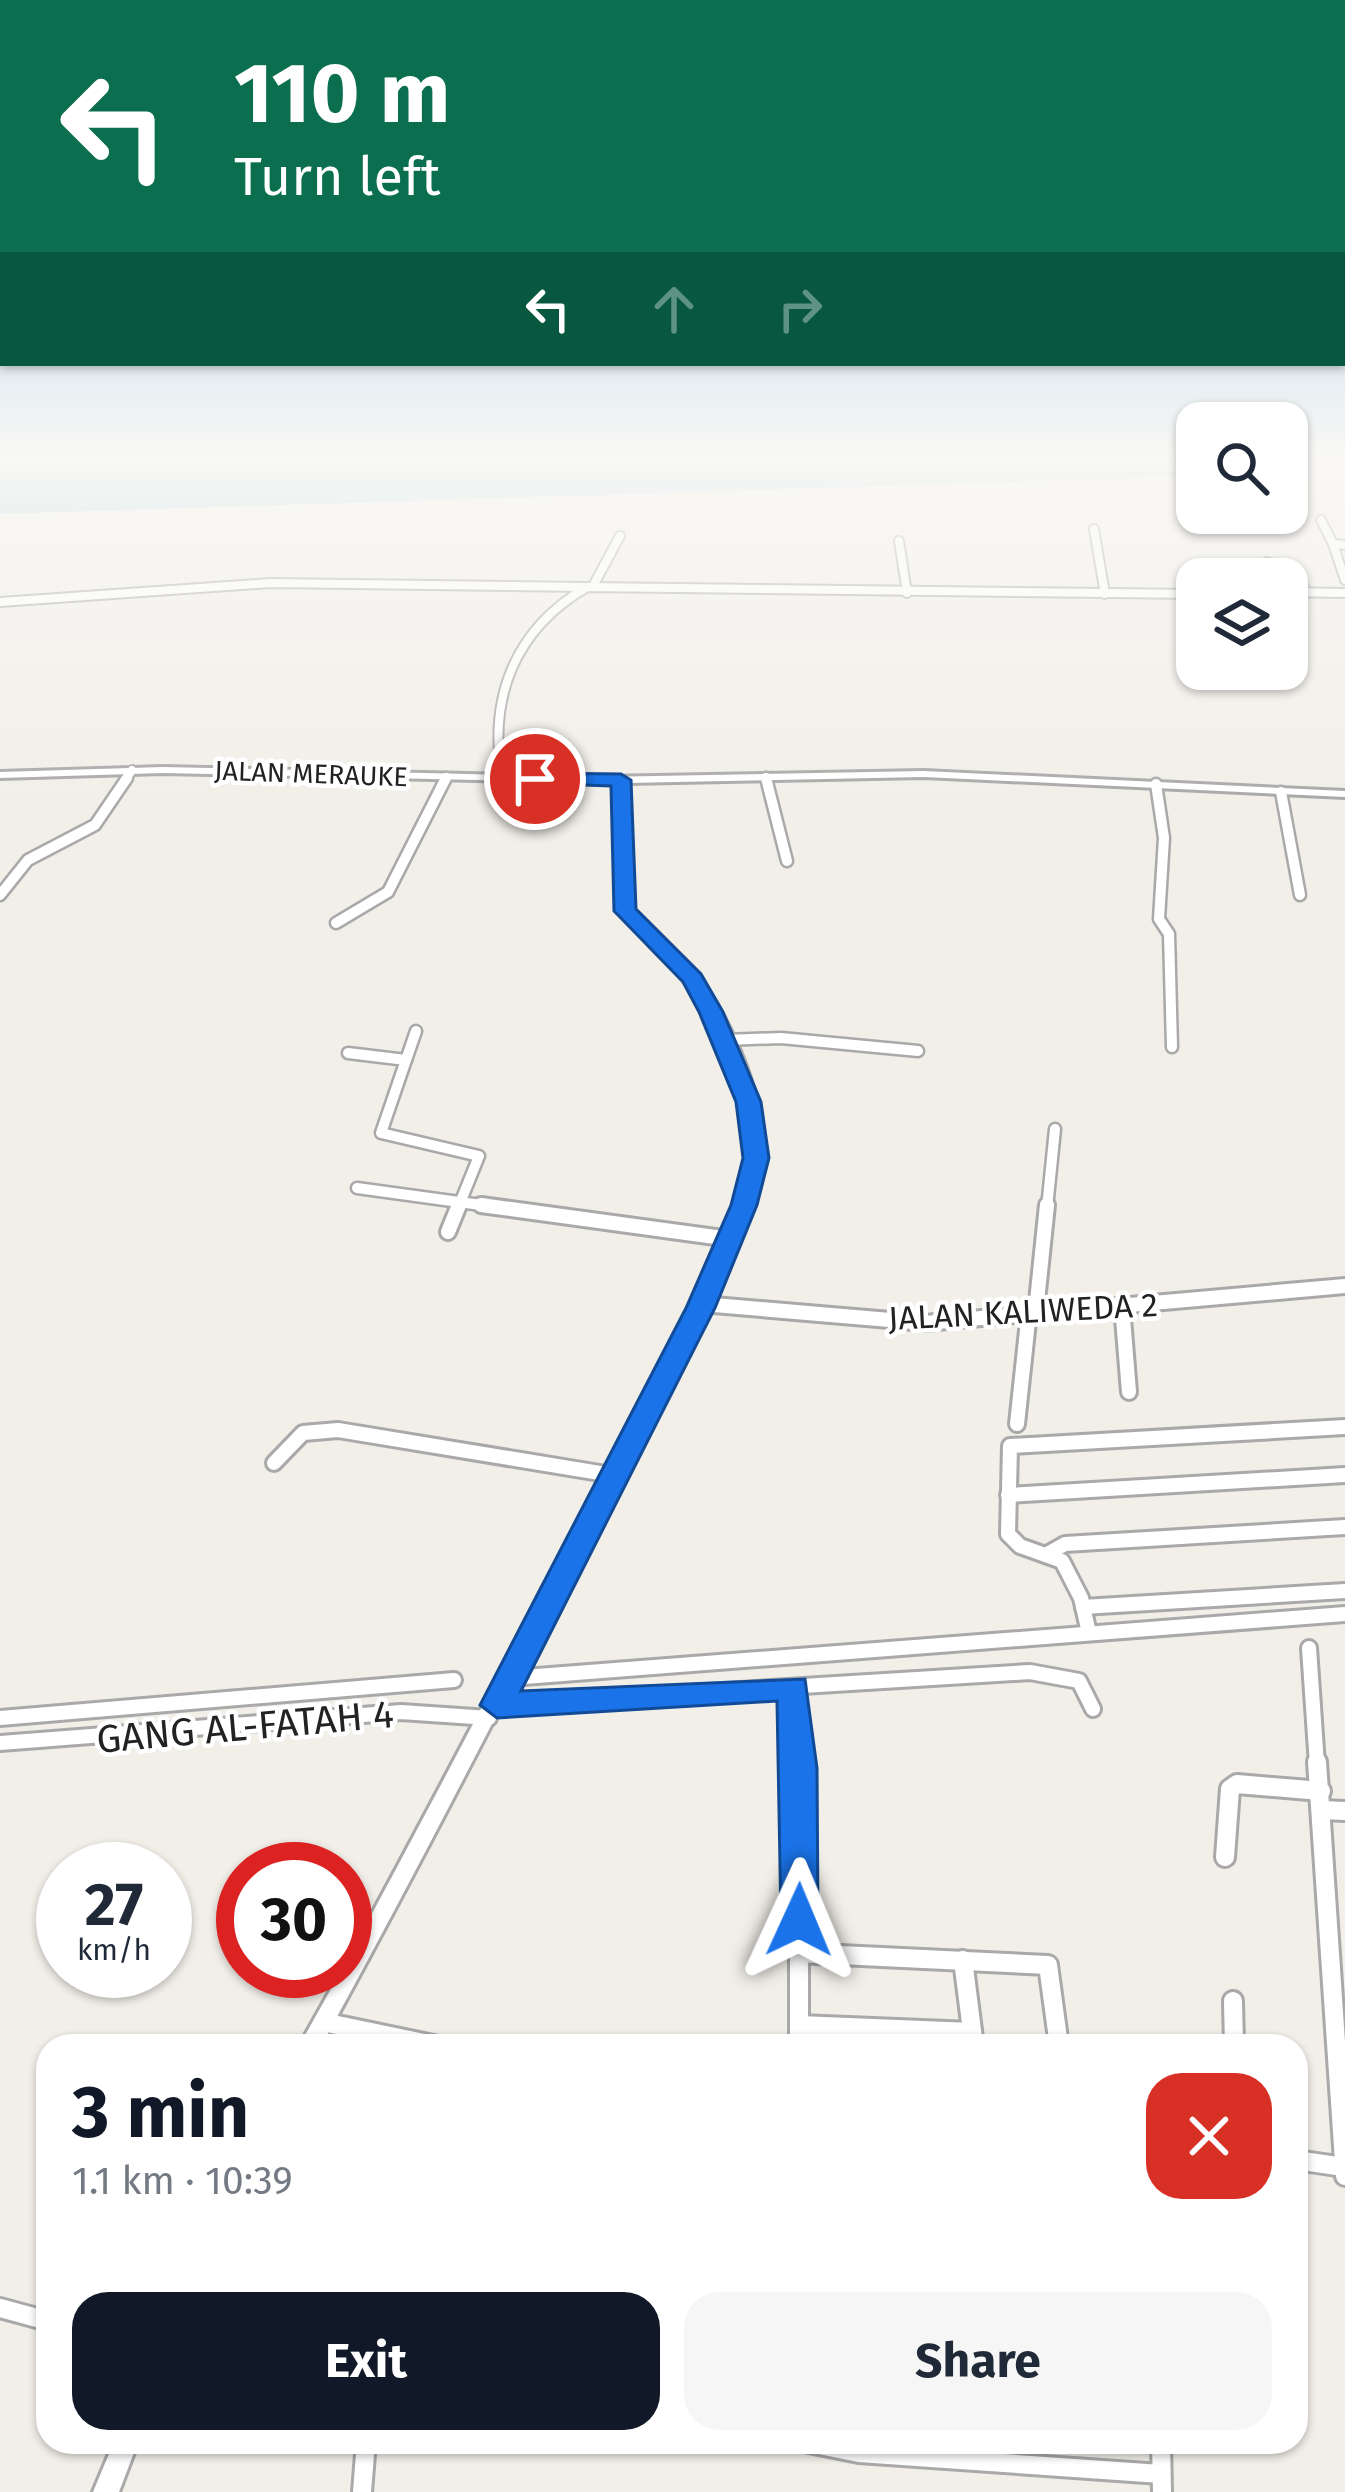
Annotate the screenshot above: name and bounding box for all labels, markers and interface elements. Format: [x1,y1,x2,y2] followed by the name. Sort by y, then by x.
[234,43,450,144] text: 110 m
[36,48,192,204] icon: left
[234,145,441,209] text: Turn left
[515,276,581,342] icon: left
[641,276,707,342] icon: ahead
[767,276,833,342] icon: right
[1176,402,1308,690] map controls
[1176,402,1308,534] button: search
[1176,558,1308,690] button: layers
[484,728,586,830] pin
[502,746,568,812] icon: arrive
[214,755,408,793] street label: JALAN MERAUKE
[887,1285,1159,1339] street label: JALAN KALIWEDA 2
[95,1691,395,1763] street label: GANG AL-FATAH 4
[216,1842,372,1998] speed limit sign: 30
[736,1857,862,1983] position arrow
[85,1869,143,1941] text: 27
[77,1932,151,1968] text: km/h
[72,2070,249,2156] text: 3 min
[1146,2073,1272,2199] button: close
[72,2158,293,2204] text: 1.1 km · 10:39
[72,2292,660,2430] button: Exit
[684,2292,1272,2430] button: Share

